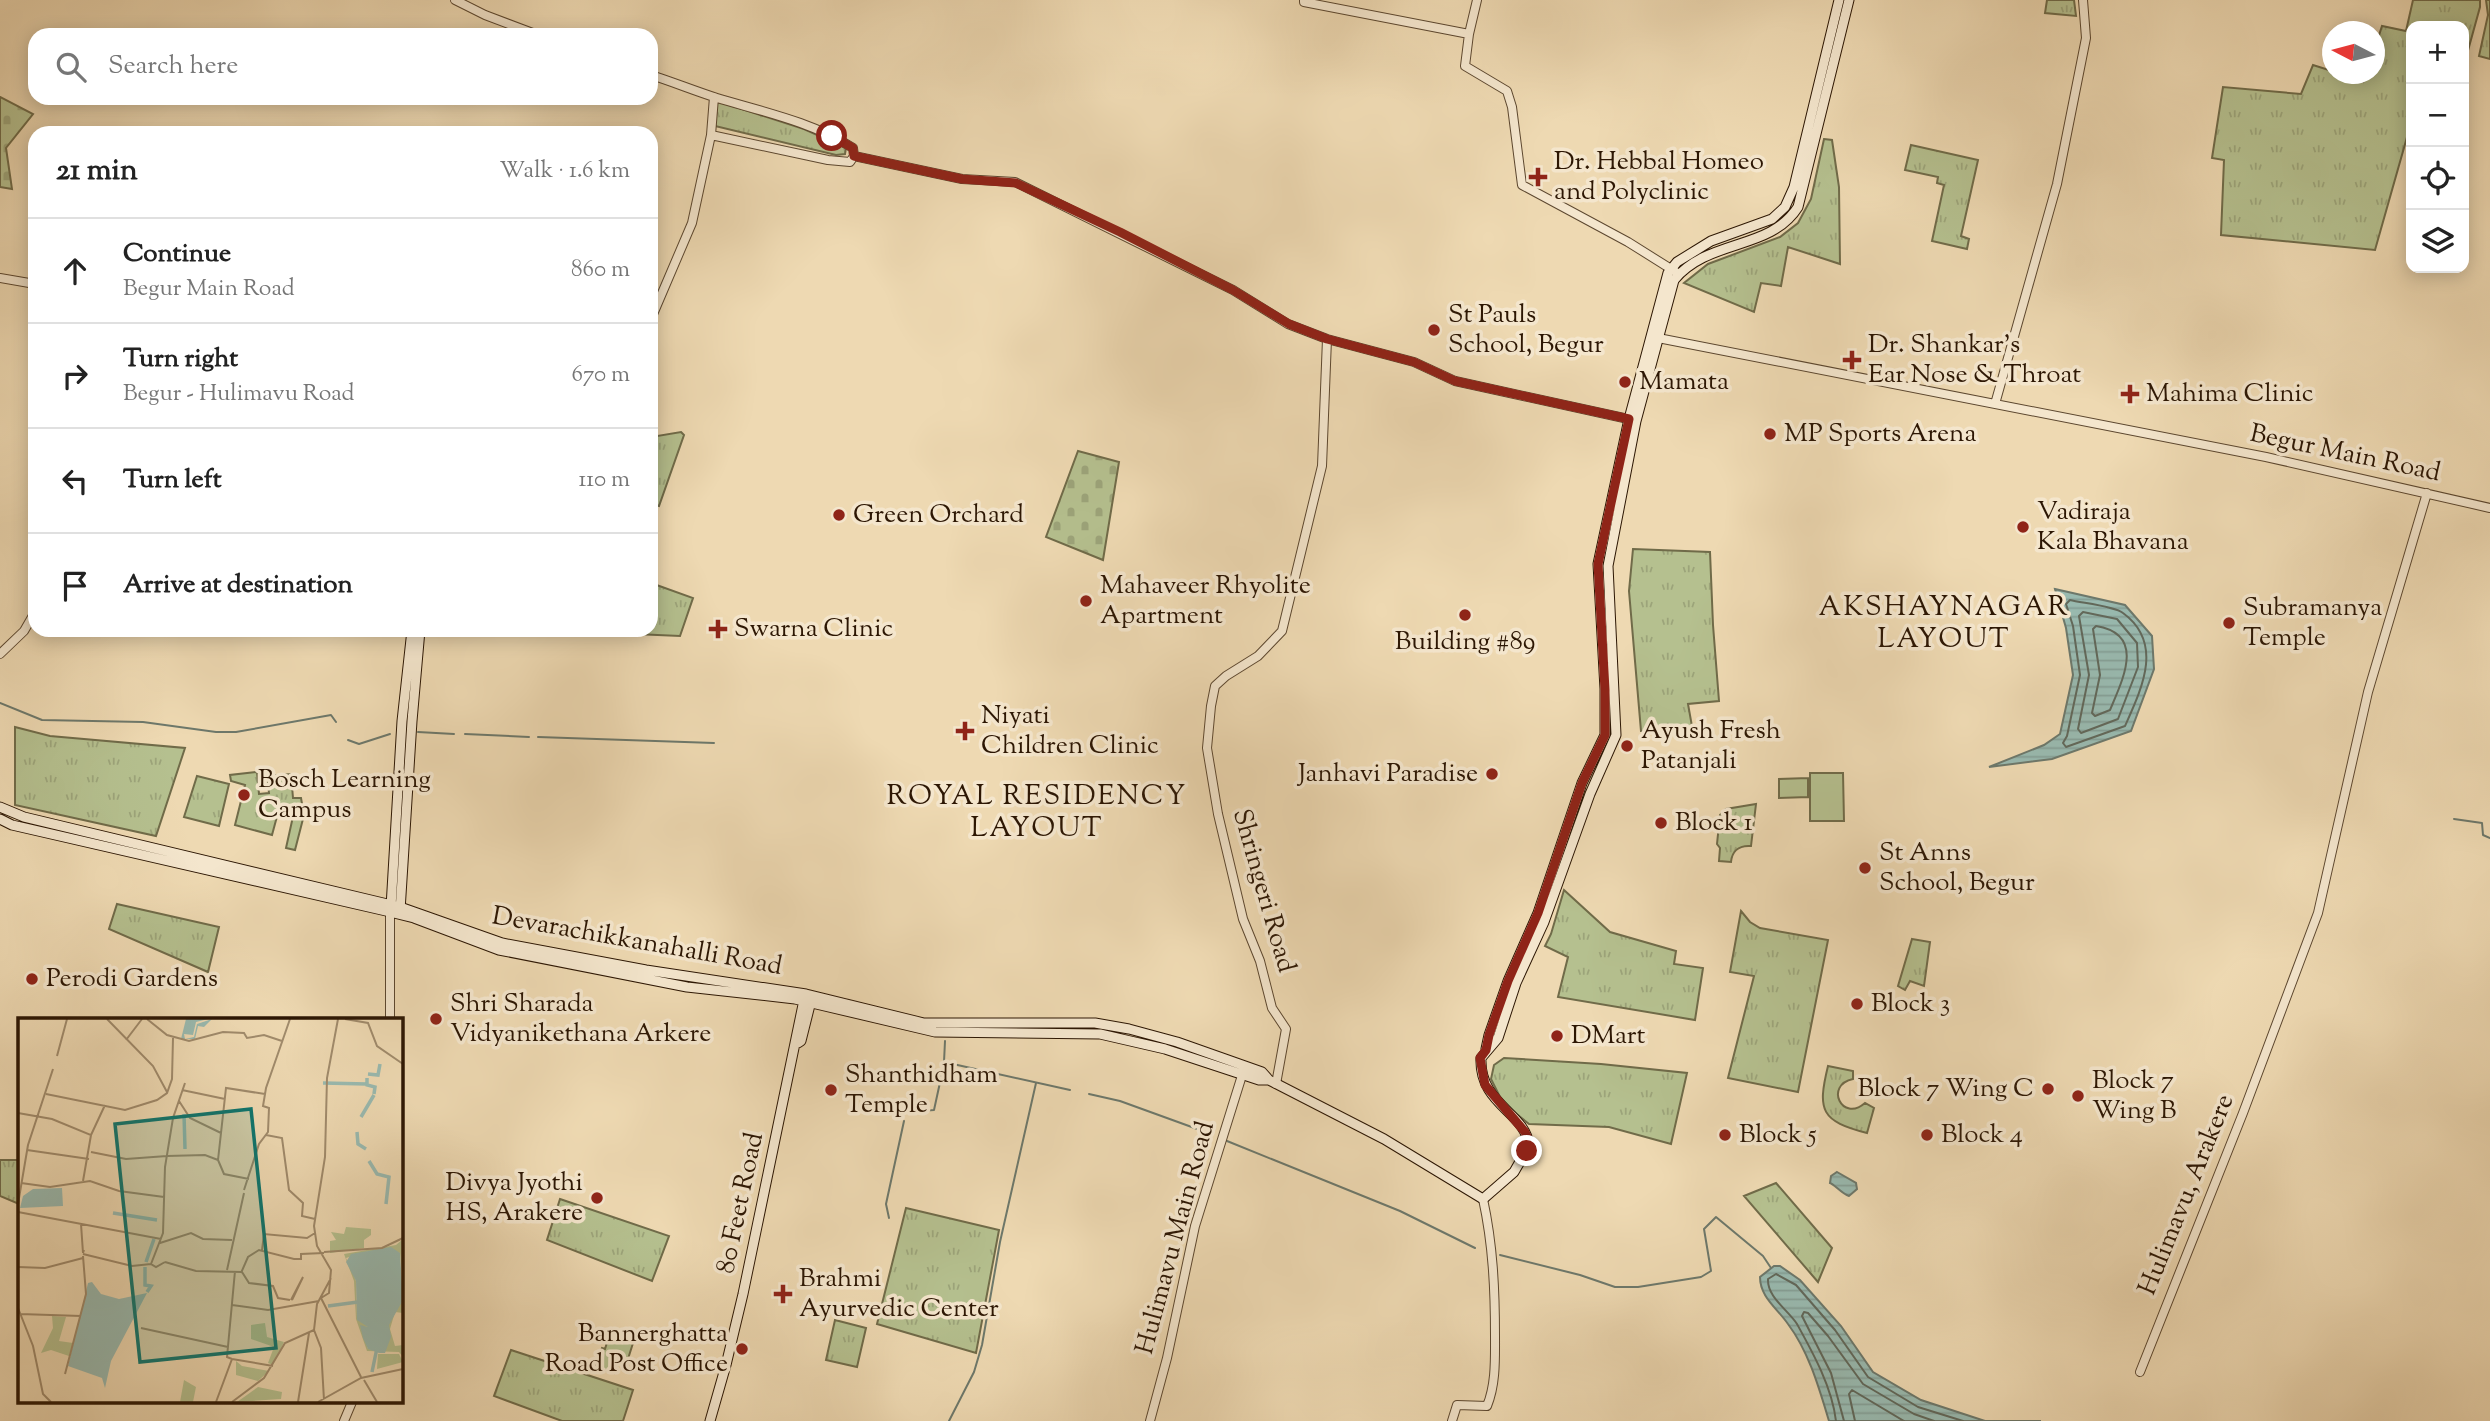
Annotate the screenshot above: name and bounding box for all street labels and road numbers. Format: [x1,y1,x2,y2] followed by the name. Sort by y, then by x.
[2246,416,2444,492] street label: Begur Main Road
[1222,805,1304,977] street label: Shringeri Road
[489,898,785,986] street label: Devarachikkanahalli Road
[2130,1089,2244,1301] street label: Hulimavu, Arakere
[1127,1117,1225,1359] street label: Hulimavu Main Road
[708,1129,774,1277] street label: 80 Feet Road

